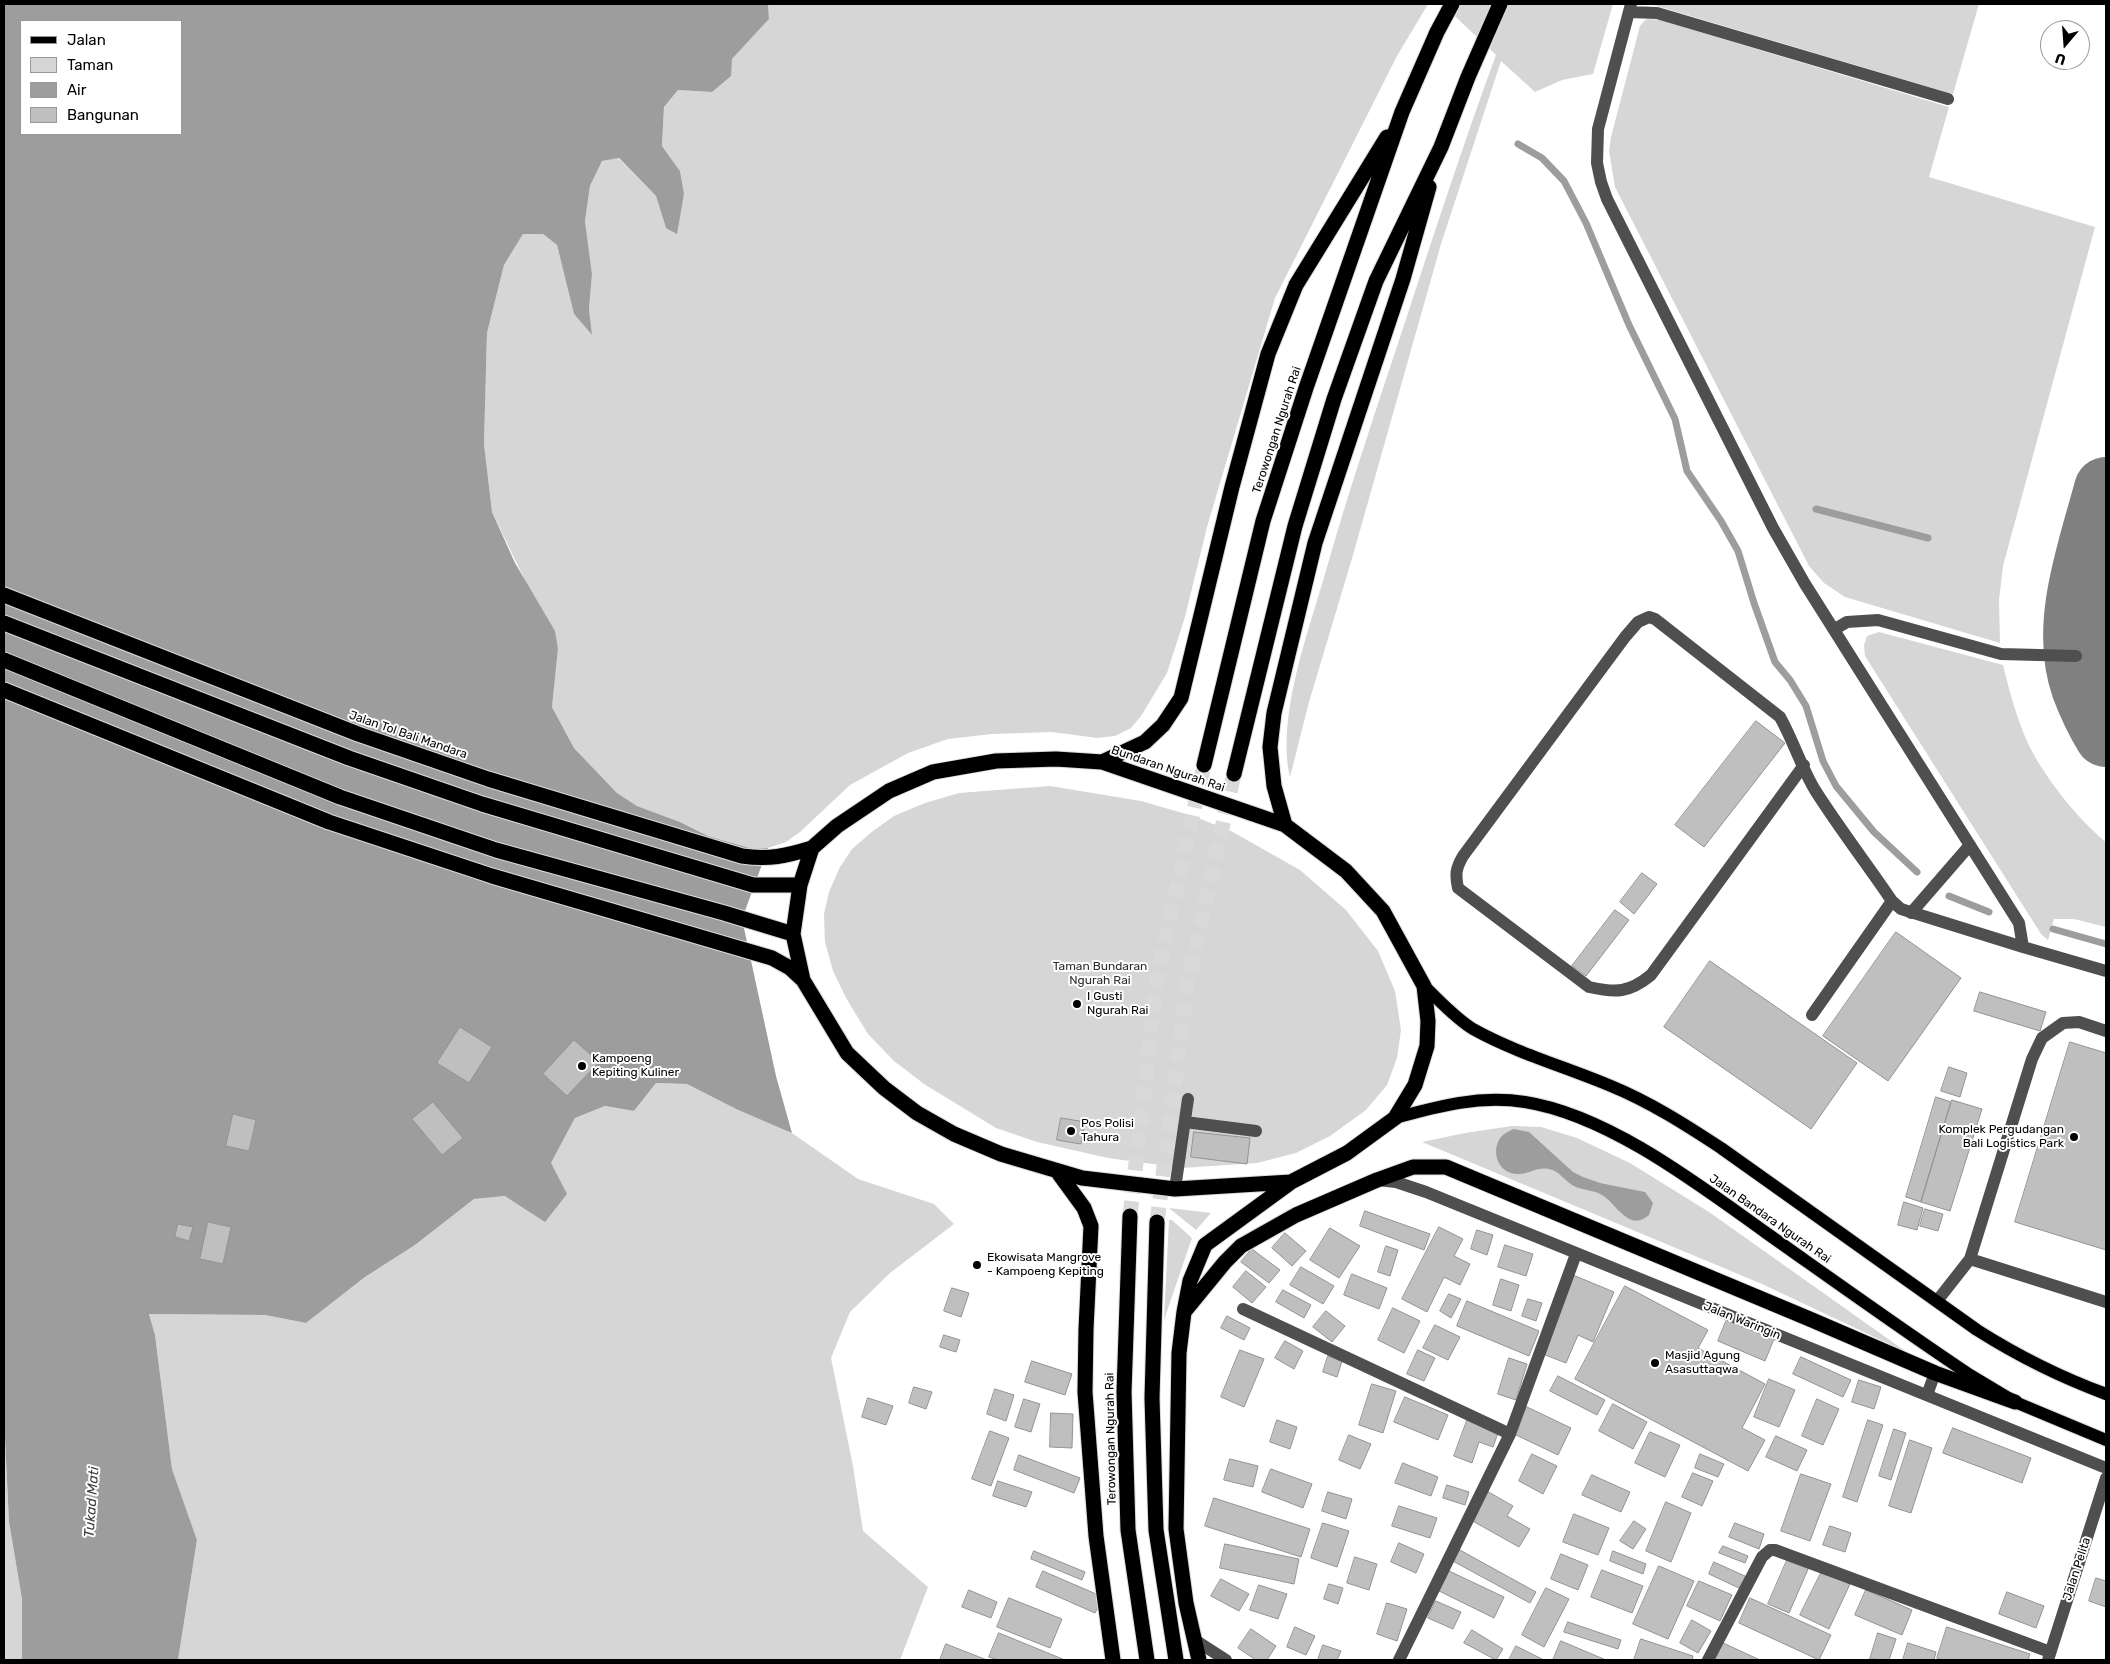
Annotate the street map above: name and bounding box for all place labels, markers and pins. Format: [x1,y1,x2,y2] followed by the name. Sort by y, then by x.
[1087,990,1148,1018] place label: I Gusti Ngurah Rai
[1071,998,1083,1010] marker: I Gusti Ngurah Rai
[592,1052,679,1080] place label: Kampoeng Kepiting Kuliner
[576,1060,588,1072] marker: Kampoeng Kepiting Kuliner
[1081,1117,1134,1145] place label: Pos Polisi Tahura
[1938,1123,2064,1151] place label: Komplek Pergudangan Bali Logistics Park
[1065,1125,1077,1137] marker: Pos Polisi Tahura
[2068,1131,2080,1143] marker: Komplek Pergudangan Bali Logistics Park
[987,1251,1104,1279] place label: Ekowisata Mangrove - Kampoeng Kepiting
[971,1259,983,1271] marker: Ekowisata Mangrove - Kampoeng Kepiting
[1665,1349,1740,1377] place label: Masjid Agung Asasuttaqwa
[1649,1357,1661,1369] marker: Masjid Agung Asasuttaqwa

